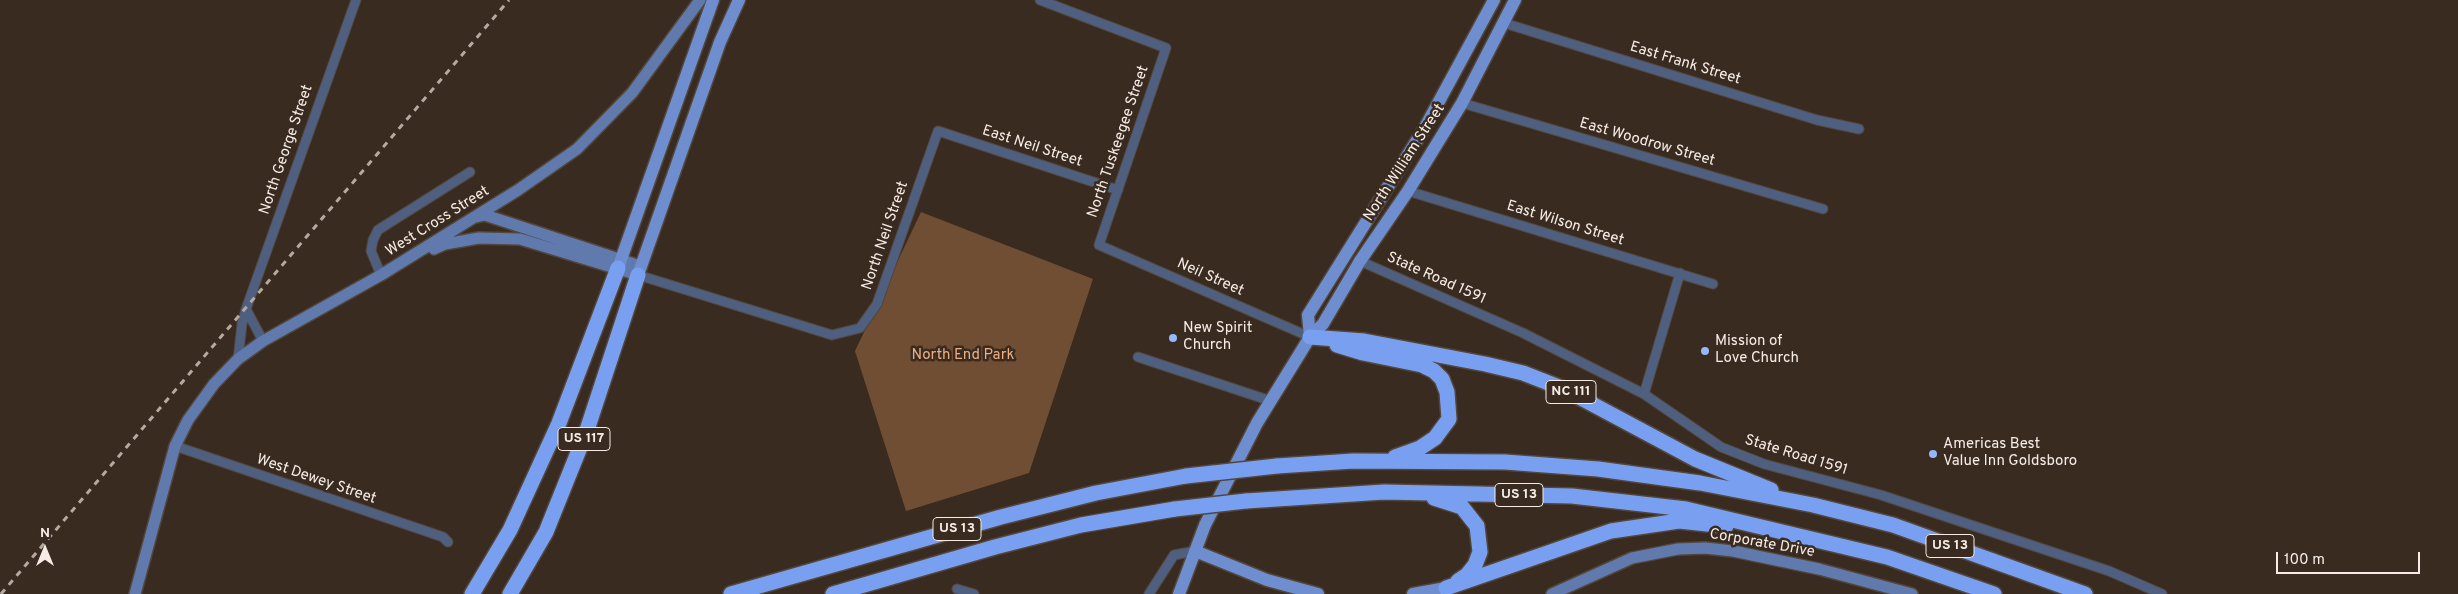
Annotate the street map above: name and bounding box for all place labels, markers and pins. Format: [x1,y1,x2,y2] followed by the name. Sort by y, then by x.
[1183,320,1252,355] place label: New Spirit Church
[1167,332,1179,344] marker: New Spirit Church
[1715,333,1799,368] place label: Mission of Love Church
[1699,345,1711,357] marker: Mission of Love Church
[1943,436,2077,471] place label: Americas Best Value Inn Goldsboro
[1927,448,1939,460] marker: Americas Best Value Inn Goldsboro

